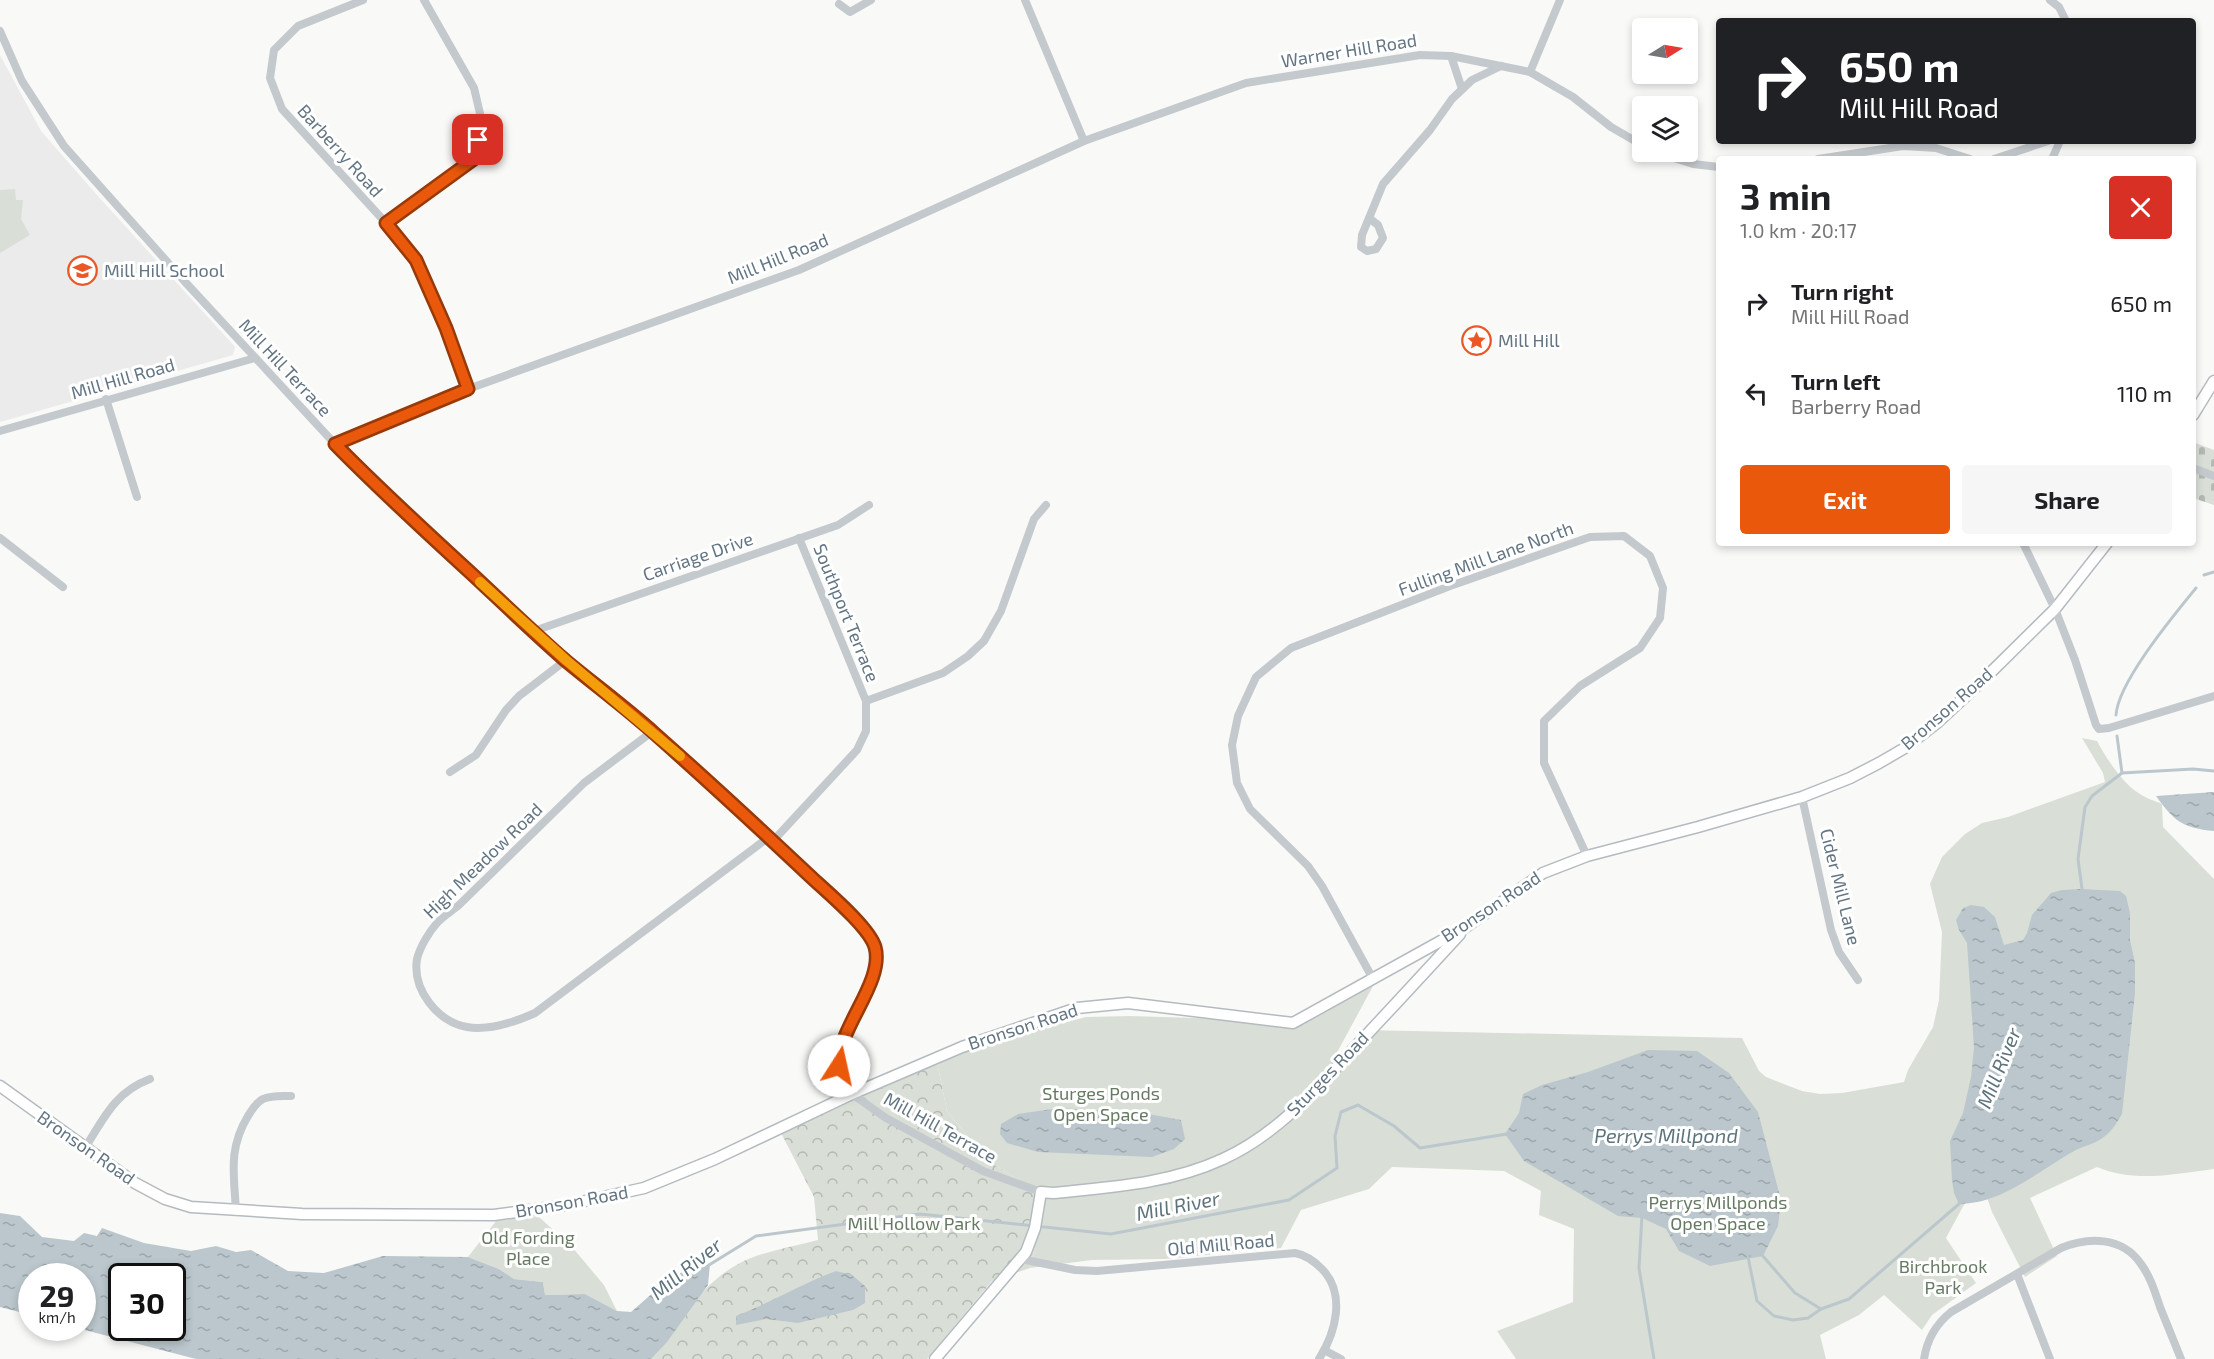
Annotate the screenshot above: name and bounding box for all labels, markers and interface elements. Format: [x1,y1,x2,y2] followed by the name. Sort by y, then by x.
[1632,18,1698,84] north arrow
[1632,18,1698,162] map controls
[1279,28,1418,72] street label: Warner Hill Road
[1839,40,1960,90] text: 650 m
[1740,42,1818,120] icon: right
[1839,91,1999,123] text: Mill Hill Road
[1632,96,1698,162] button: layers
[293,99,388,201] street label: Barberry Road
[452,114,503,165] pin
[461,123,494,156] icon: arrive
[1740,174,1831,217] text: 3 min
[2109,176,2172,239] button: close
[1740,218,1857,242] text: 1.0 km · 20:17
[724,228,831,288] street label: Mill Hill Road
[67,255,99,287] school or university icon: Mill Hill School
[104,259,225,281] place label: Mill Hill School
[1791,278,1893,304] text: Turn right
[1740,287,1773,320] icon: right
[2110,290,2172,316] text: 650 m
[1791,304,1910,328] text: Mill Hill Road
[235,314,337,421] street label: Mill Hill Terrace
[1461,325,1493,357] place icon: Mill Hill
[1498,329,1560,351] place label: Mill Hill
[68,353,177,403] street label: Mill Hill Road
[1791,368,1880,394] text: Turn left
[1740,377,1773,410] icon: left
[2117,380,2172,406] text: 110 m
[1791,394,1921,418] text: Barberry Road
[1740,465,1950,534] button: Exit
[1962,465,2172,534] button: Share
[1395,516,1576,600] street label: Fulling Mill Lane North
[640,527,756,585] street label: Carriage Drive
[809,540,885,685] street label: Southport Terrace
[1896,663,1997,754] street label: Bronson Road
[418,798,546,923] street label: High Meadow Road
[1816,826,1866,947] street label: Cider Mill Lane
[1437,866,1544,946] street label: Bronson Road
[965,998,1080,1054] street label: Bronson Road
[1971,1023,2025,1111] water label: Mill River
[1282,1027,1373,1120] street label: Sturges Road
[807,1034,871,1098] position arrow
[1042,1082,1160,1125] park label: Sturges Ponds Open Space
[880,1087,1001,1167] street label: Mill Hill Terrace
[34,1105,140,1189] street label: Bronson Road
[1594,1123,1738,1148] water label: Perrys Millpond
[514,1180,630,1222] street label: Bronson Road
[1134,1185,1223,1225] water label: Mill River
[1649,1191,1787,1234] park label: Perrys Millponds Open Space
[848,1212,980,1234] park label: Mill Hollow Park
[481,1226,575,1269] park label: Old Fording Place
[1166,1228,1276,1260] street label: Old Mill Road
[645,1232,727,1304] water label: Mill River
[1899,1255,1987,1298] park label: Birchbrook Park
[108,1263,186,1341] speed limit sign: 30
[39,1277,75,1313] text: 29
[38,1308,76,1326] text: km/h

